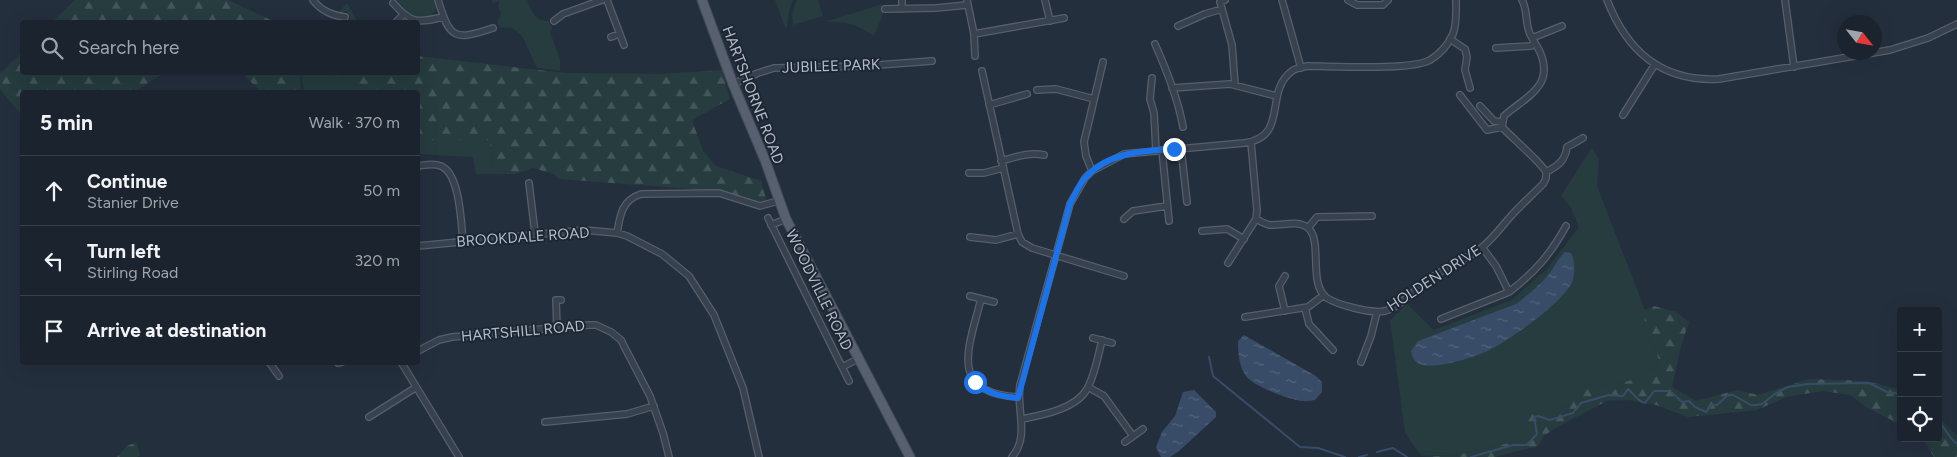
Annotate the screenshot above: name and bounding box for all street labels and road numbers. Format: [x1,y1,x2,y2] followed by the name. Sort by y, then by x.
[718,24,788,166] street label: HARTSHORNE ROAD
[782,55,881,77] street label: JUBILEE PARK
[456,223,590,251] street label: BROOKDALE ROAD
[782,227,856,353] street label: WOODVILLE ROAD
[1384,241,1484,315] street label: HOLDEN DRIVE
[460,317,586,345] street label: HARTSHILL ROAD

